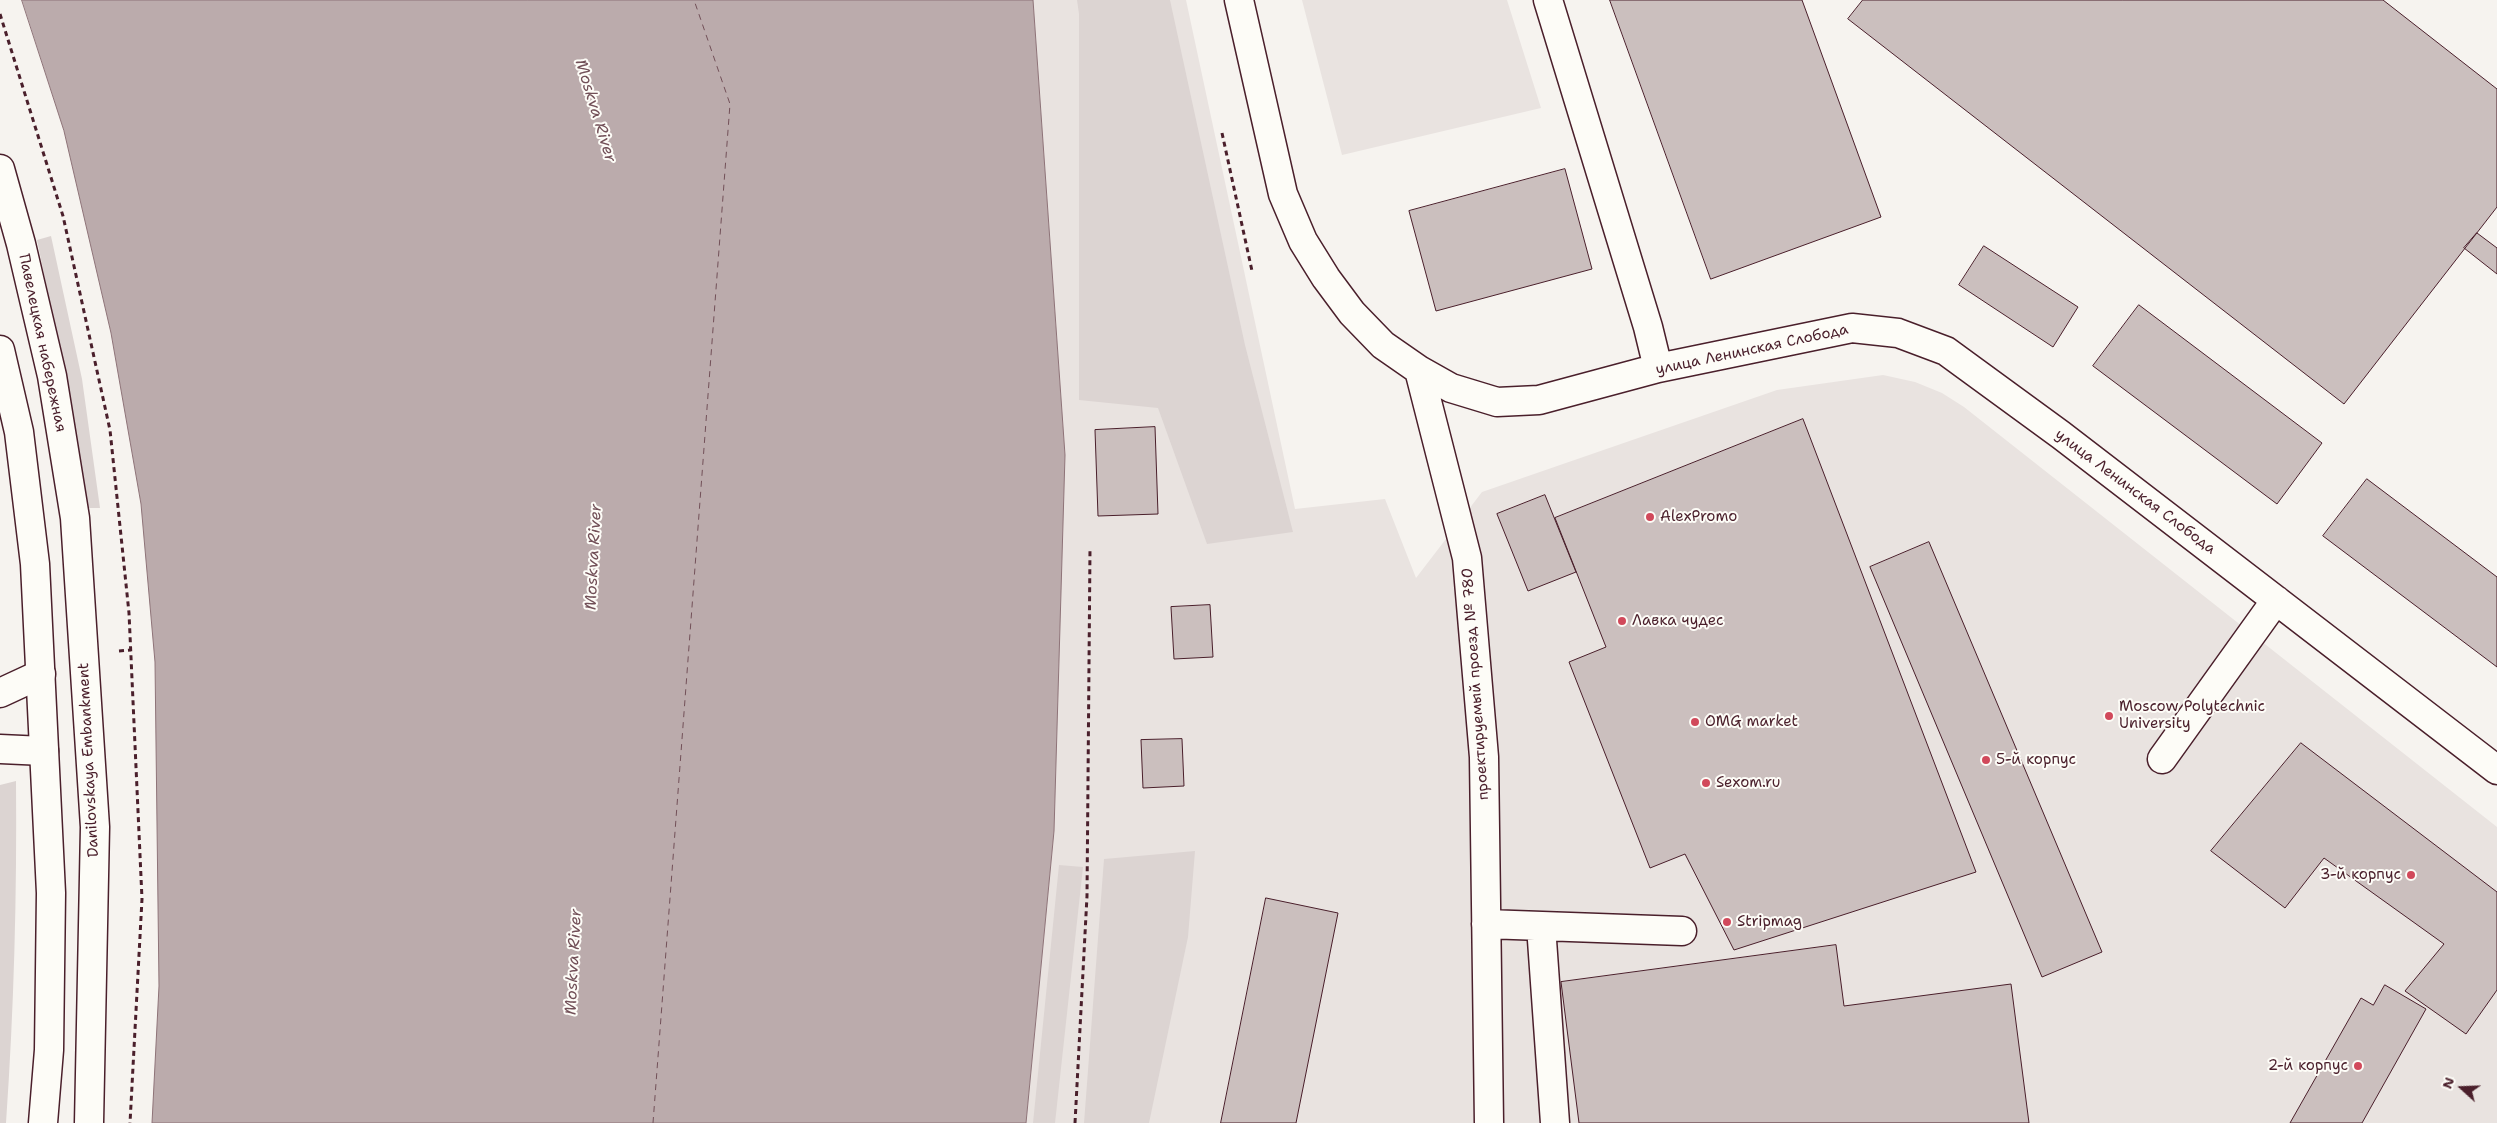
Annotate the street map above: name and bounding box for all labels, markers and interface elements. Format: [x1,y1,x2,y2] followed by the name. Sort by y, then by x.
[570,57,620,165] water label: Moskva River
[14,252,70,434] street label: Павелецкая набережная
[1654,321,1850,379] street label: улица Ленинская Слобода
[2051,426,2219,558] street label: улица Ленинская Слобода
[582,503,606,611] water label: Moskva River
[1660,508,1737,526] place label: AlexPromo
[1644,511,1656,523] marker: AlexPromo
[1459,567,1493,801] street label: проектируемый проезд № 780
[1632,612,1724,630] place label: Лавка чудес
[1616,615,1628,627] marker: Лавка чудес
[75,662,103,858] street label: Danilovskaya Embankment
[2119,698,2265,733] place label: Moscow Polytechnic University
[2103,710,2115,722] marker: Moscow Polytechnic University
[1705,713,1798,731] place label: OMG market
[1689,716,1701,728] marker: OMG market
[1996,751,2076,769] place label: 5-й корпус
[1980,754,1992,766] marker: 5-й корпус
[1716,774,1780,792] place label: Sexom.ru
[1700,777,1712,789] marker: Sexom.ru
[2320,866,2401,884] place label: 3-й корпус
[2405,869,2417,881] marker: 3-й корпус
[562,908,586,1016] water label: Moskva River
[1737,913,1802,931] place label: Stripmag
[1721,916,1733,928] marker: Stripmag
[2268,1057,2348,1075] place label: 2-й корпус
[2352,1060,2364,1072] marker: 2-й корпус
[2437,1063,2487,1113] north arrow
[2438,1075,2458,1091] text: N

